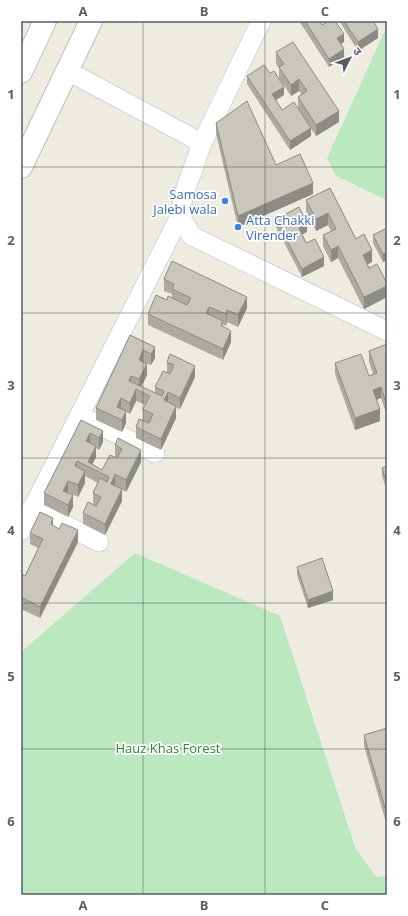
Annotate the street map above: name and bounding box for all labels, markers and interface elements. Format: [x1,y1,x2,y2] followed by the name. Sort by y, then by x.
[79,2,88,20] text: A
[200,2,209,20] text: B
[321,2,329,20] text: C
[330,38,370,78] north arrow
[350,44,366,59] text: उ
[7,85,15,103] text: 1
[393,85,401,103] text: 1
[151,185,217,218] place label: Samosa Jalebi wala
[220,196,230,206] marker: Samosa Jalebi wala
[246,211,314,244] place label: Atta Chakki Virender
[233,222,243,232] marker: Atta Chakki Virender
[7,231,15,249] text: 2
[393,231,401,249] text: 2
[7,376,15,394] text: 3
[393,376,401,394] text: 3
[7,521,15,539] text: 4
[393,521,401,539] text: 4
[7,667,15,685] text: 5
[393,667,401,685] text: 5
[116,739,221,757] park label: Hauz Khas Forest
[7,812,15,830] text: 6
[393,812,401,830] text: 6
[79,896,88,914] text: A
[200,896,209,914] text: B
[321,896,329,914] text: C

